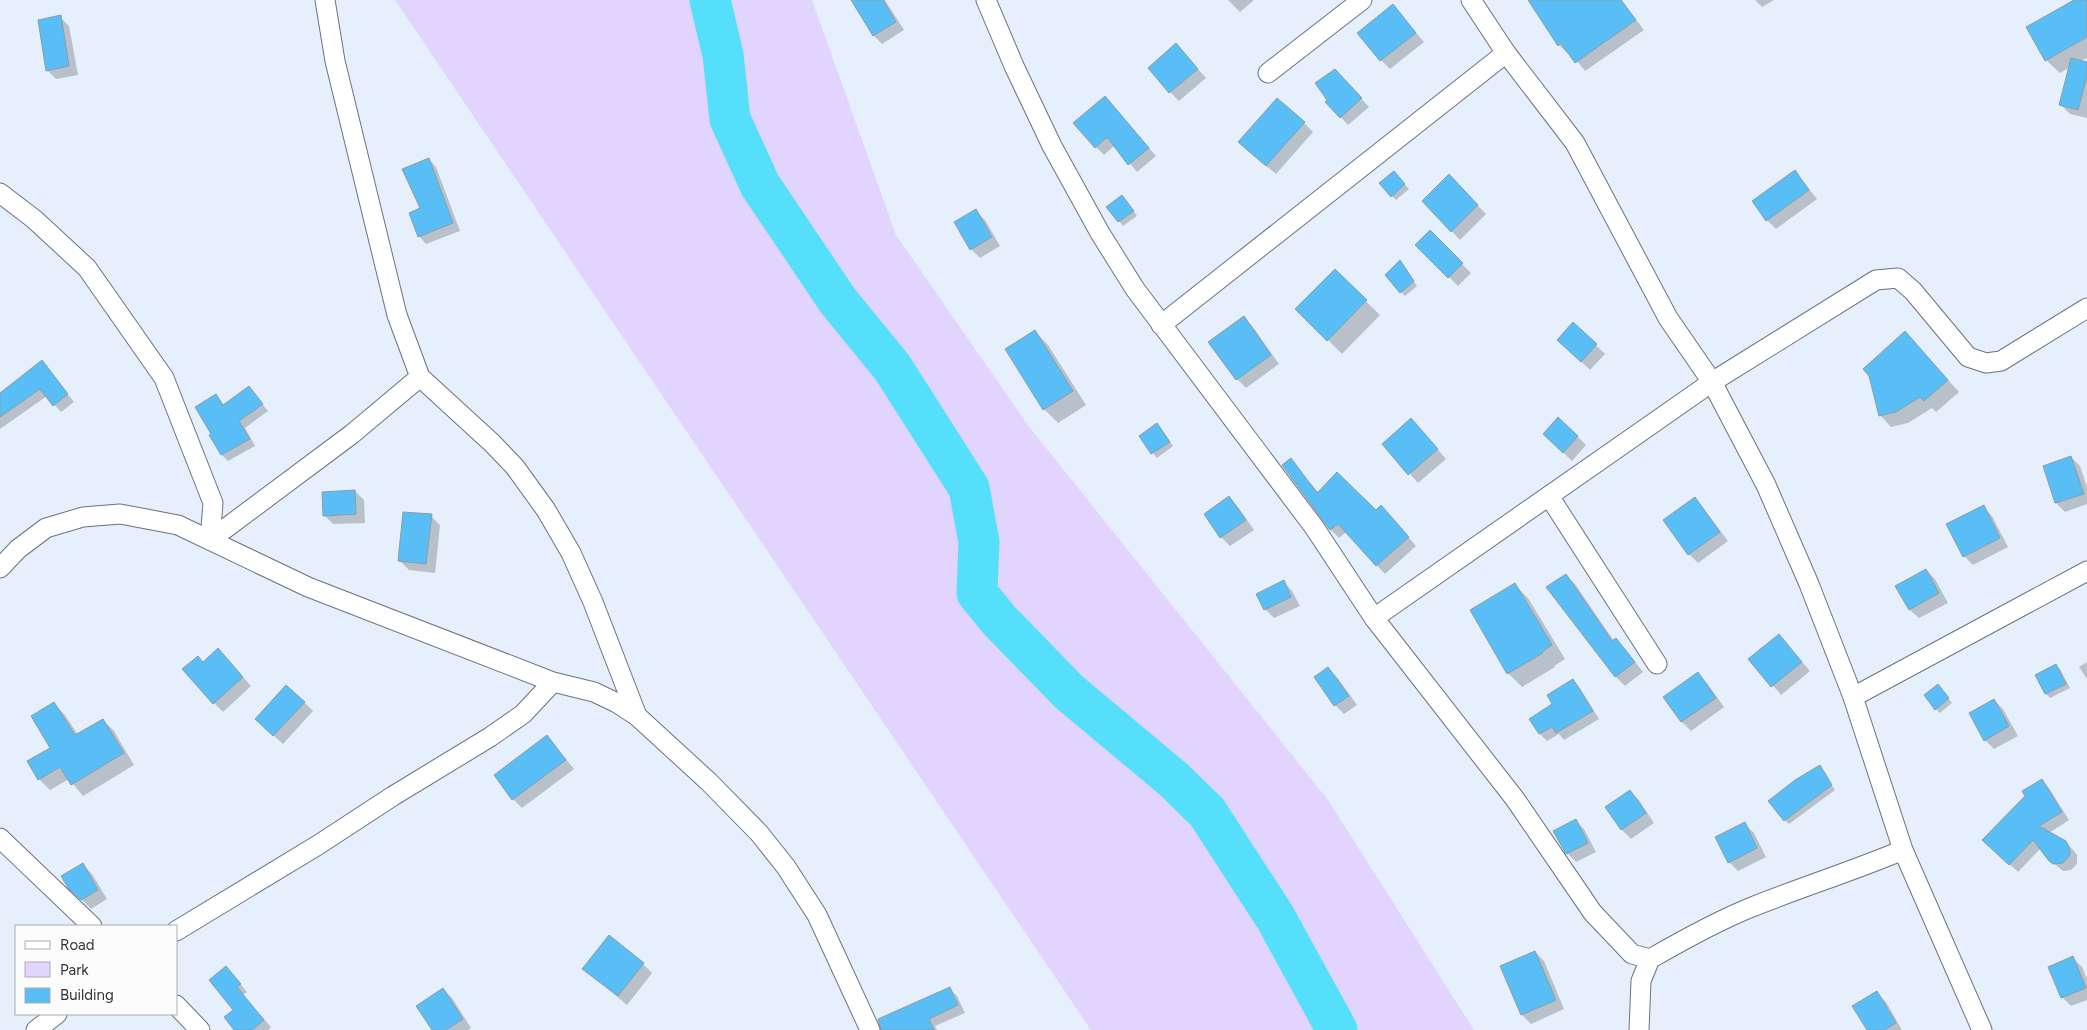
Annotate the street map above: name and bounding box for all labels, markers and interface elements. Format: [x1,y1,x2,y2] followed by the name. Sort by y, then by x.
[15,925,178,1015] legend
[60,936,95,954] text: Road
[60,961,89,979] text: Park
[60,986,114,1004] text: Building

